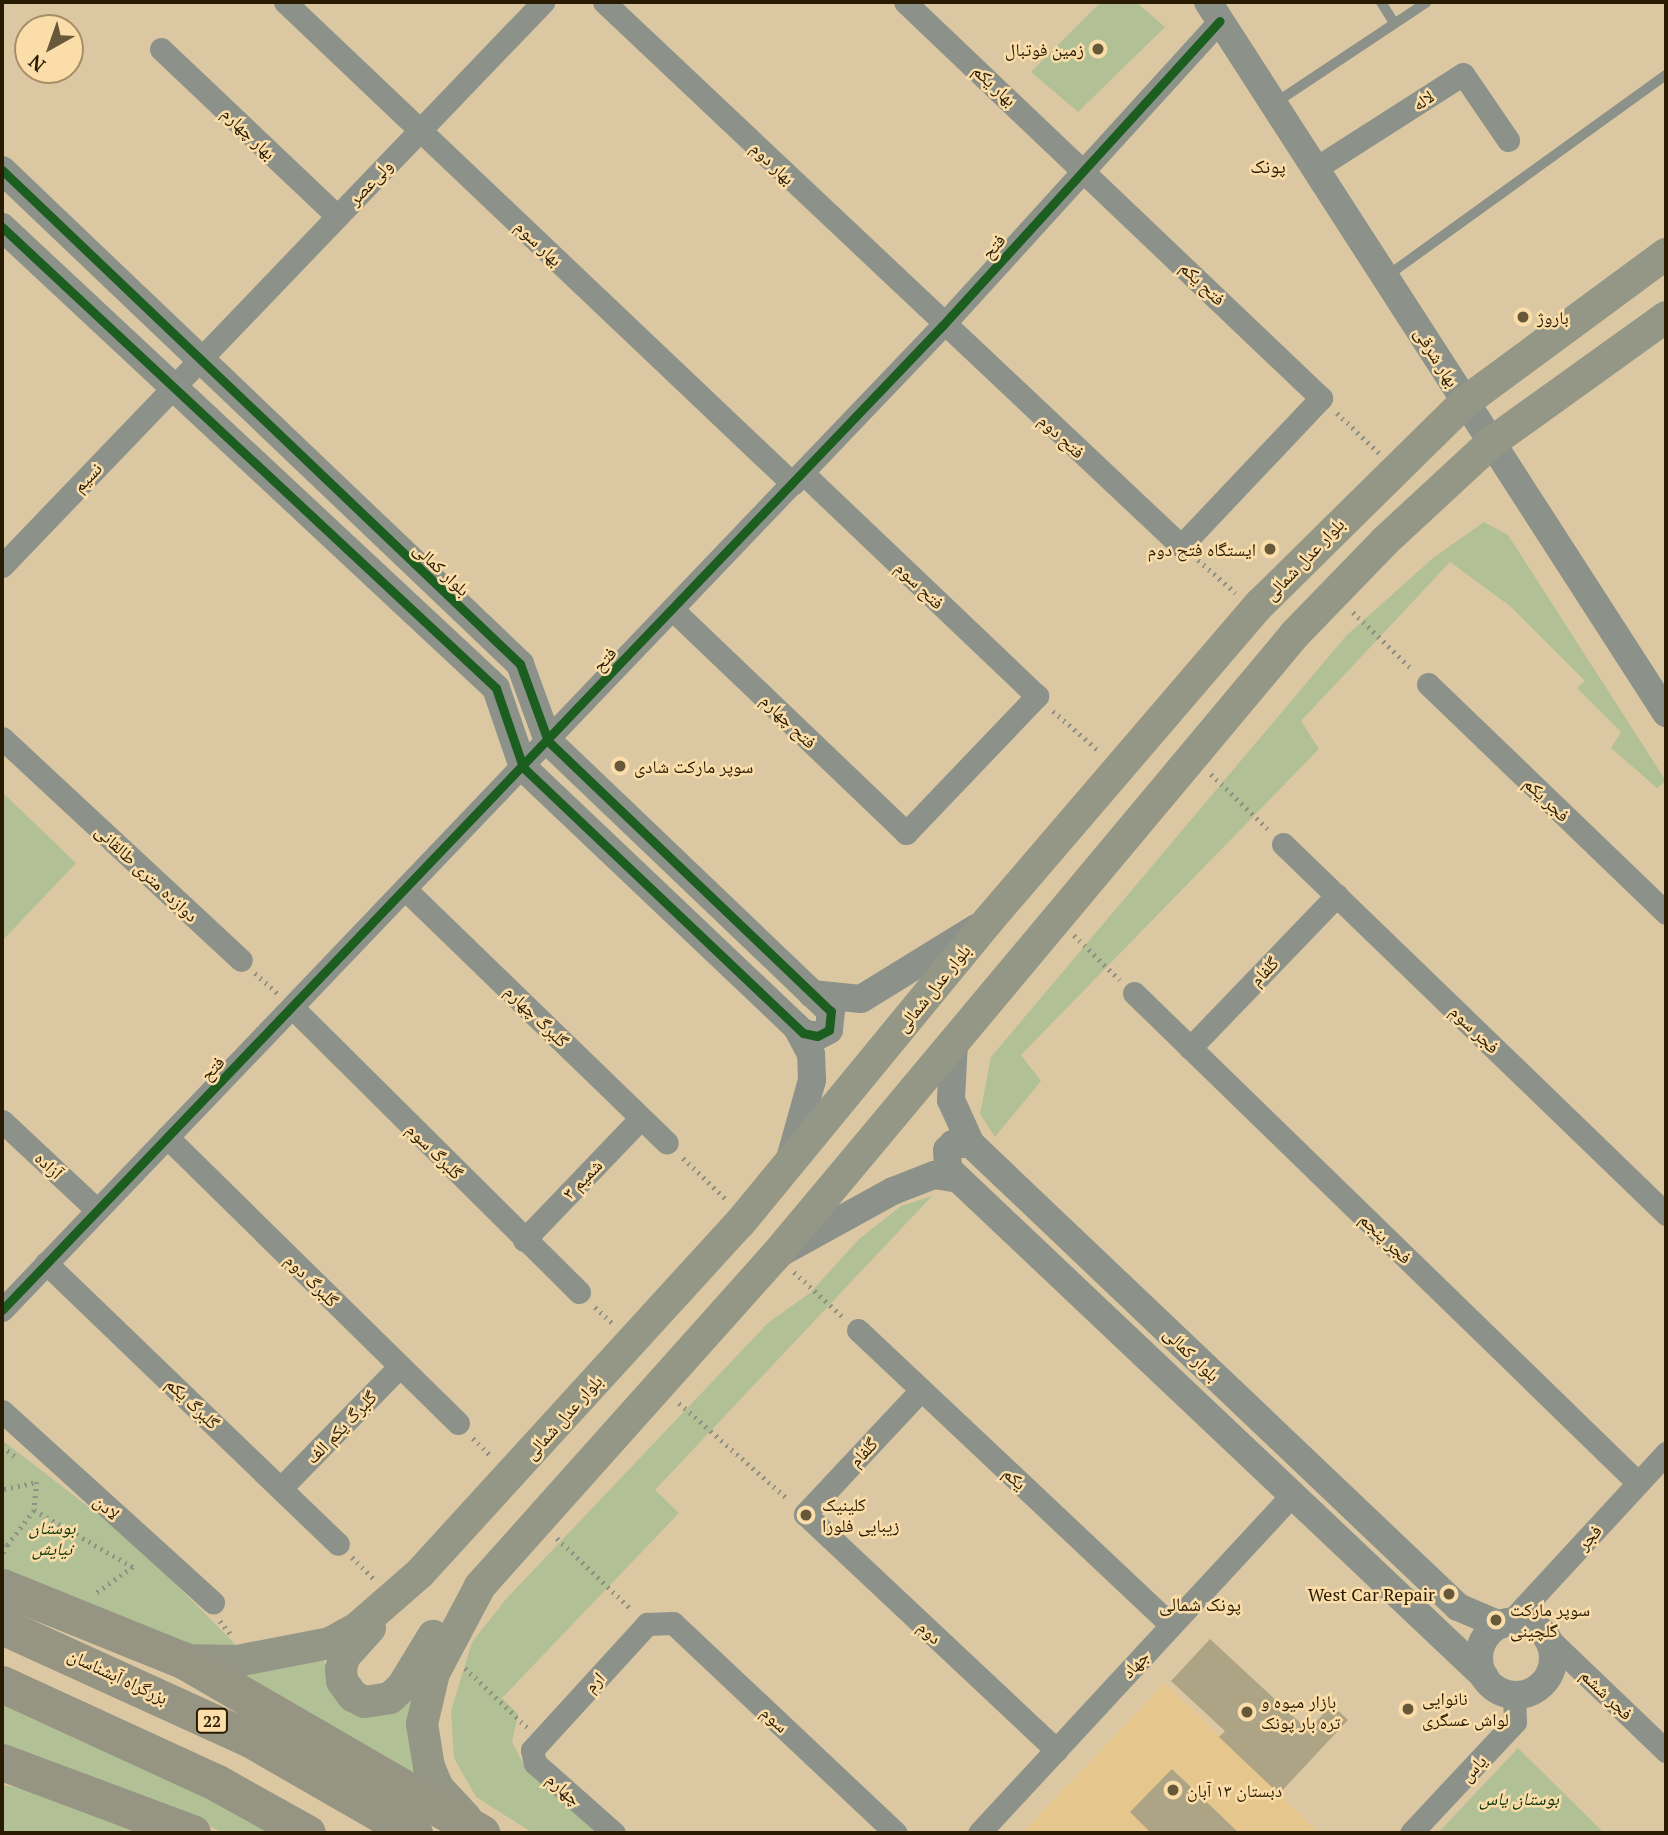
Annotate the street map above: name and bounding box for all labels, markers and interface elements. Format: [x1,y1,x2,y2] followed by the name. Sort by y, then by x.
[14,14,84,84] north arrow
[1005,38,1084,60] place label: زمین فوتبال
[1090,41,1106,57] marker: زمین فوتبال
[23,50,50,78] text: N
[969,59,1021,111] street label: بهار یکم
[1408,85,1438,115] street label: لاله
[218,102,280,164] street label: بهار چهارم
[747,137,799,189] street label: بهار دوم
[343,155,397,209] street label: ولی‌عصر
[1250,155,1286,177] district label: پونک
[511,216,567,270] street label: بهار سوم
[976,229,1010,263] street label: فتح
[1176,256,1230,310] street label: فتح یکم
[1537,306,1569,328] place label: باروژ
[1515,309,1531,325] marker: باروژ
[1410,323,1464,391] street label: بهار شرقی
[1034,409,1090,463] street label: فتح دوم
[68,458,106,496] street label: نسیم
[1259,513,1349,605] street label: بلوار عدل شمالی
[409,538,475,600] street label: بلوار کمالی
[1148,538,1256,560] place label: ایستگاه فتح دوم
[1262,541,1278,557] marker: ایستگاه فتح دوم
[891,557,949,613] street label: فتح سوم
[587,642,621,676] street label: فتح
[757,689,821,753] street label: فتح چهارم
[634,755,753,777] place label: سوپر مارکت شادی
[612,758,628,774] marker: سوپر مارکت شادی
[1520,772,1574,826] street label: فجر یکم
[91,820,203,926] street label: دوازده متری طالقانی
[891,940,975,1036] street label: بلوار عدل شمالی
[1245,952,1283,990] street label: گلفام
[501,980,573,1052] street label: گلبرگ چهارم
[1446,1000,1504,1058] street label: فجر سوم
[195,1051,229,1085] street label: فتح
[402,1118,468,1184] street label: گلبرگ سوم
[31,1147,67,1183] street label: آزاده
[558,1154,606,1204] street label: شمیم ۳
[1355,1208,1417,1268] street label: فجر پنجم
[281,1249,343,1311] street label: گلبرگ دوم
[1160,1322,1224,1386] street label: بلوار کمالی
[519,1370,607,1464] street label: بلوار عدل شمالی
[162,1372,224,1434] street label: گلبرگ یکم
[301,1386,381,1468] street label: گلبرگ یکم الف
[844,1433,882,1471] street label: گلفام
[999,1462,1031,1494] street label: یکم
[90,1490,124,1524] street label: لادن
[822,1494,899,1536] place label: کلینیک زیبایی فلورا
[796,1505,816,1525] marker: کلینیک زیبایی فلورا
[29,1517,75,1560] park label: بوستان نیایش
[1572,1520,1606,1554] street label: فجر
[1308,1583,1435,1605] place label: West Car Repair
[1441,1586,1457,1602] marker: West Car Repair
[1159,1593,1241,1615] district label: پونک شمالی
[1510,1599,1590,1642] place label: سوپر مارکت گلچینی
[1488,1612,1504,1628] marker: سوپر مارکت گلچینی
[914,1616,946,1648] street label: دوم
[65,1643,171,1709] street label: بزرگراه آبشناسان
[1117,1646,1153,1682] street label: جهاد
[1576,1664,1638,1724] street label: فجر ششم
[579,1667,609,1697] street label: ارم
[1422,1688,1509,1730] place label: نانوایی لواش عسگری
[1261,1691,1341,1734] place label: بازار ميوه و تره بار پونک
[757,1701,793,1737] street label: سوم
[1400,1701,1416,1717] marker: نانوایی لواش عسگری
[1239,1704,1255,1720] marker: بازار ميوه و تره بار پونک
[194,1708,230,1734] road number: 22
[1455,1750,1491,1786] street label: یاس
[542,1768,586,1810] street label: چهارم
[1187,1779,1282,1801] place label: دبستان ۱۳ آبان
[1165,1782,1181,1798] marker: دبستان ۱۳ آبان
[1479,1787,1559,1809] park label: بوستان یاس

